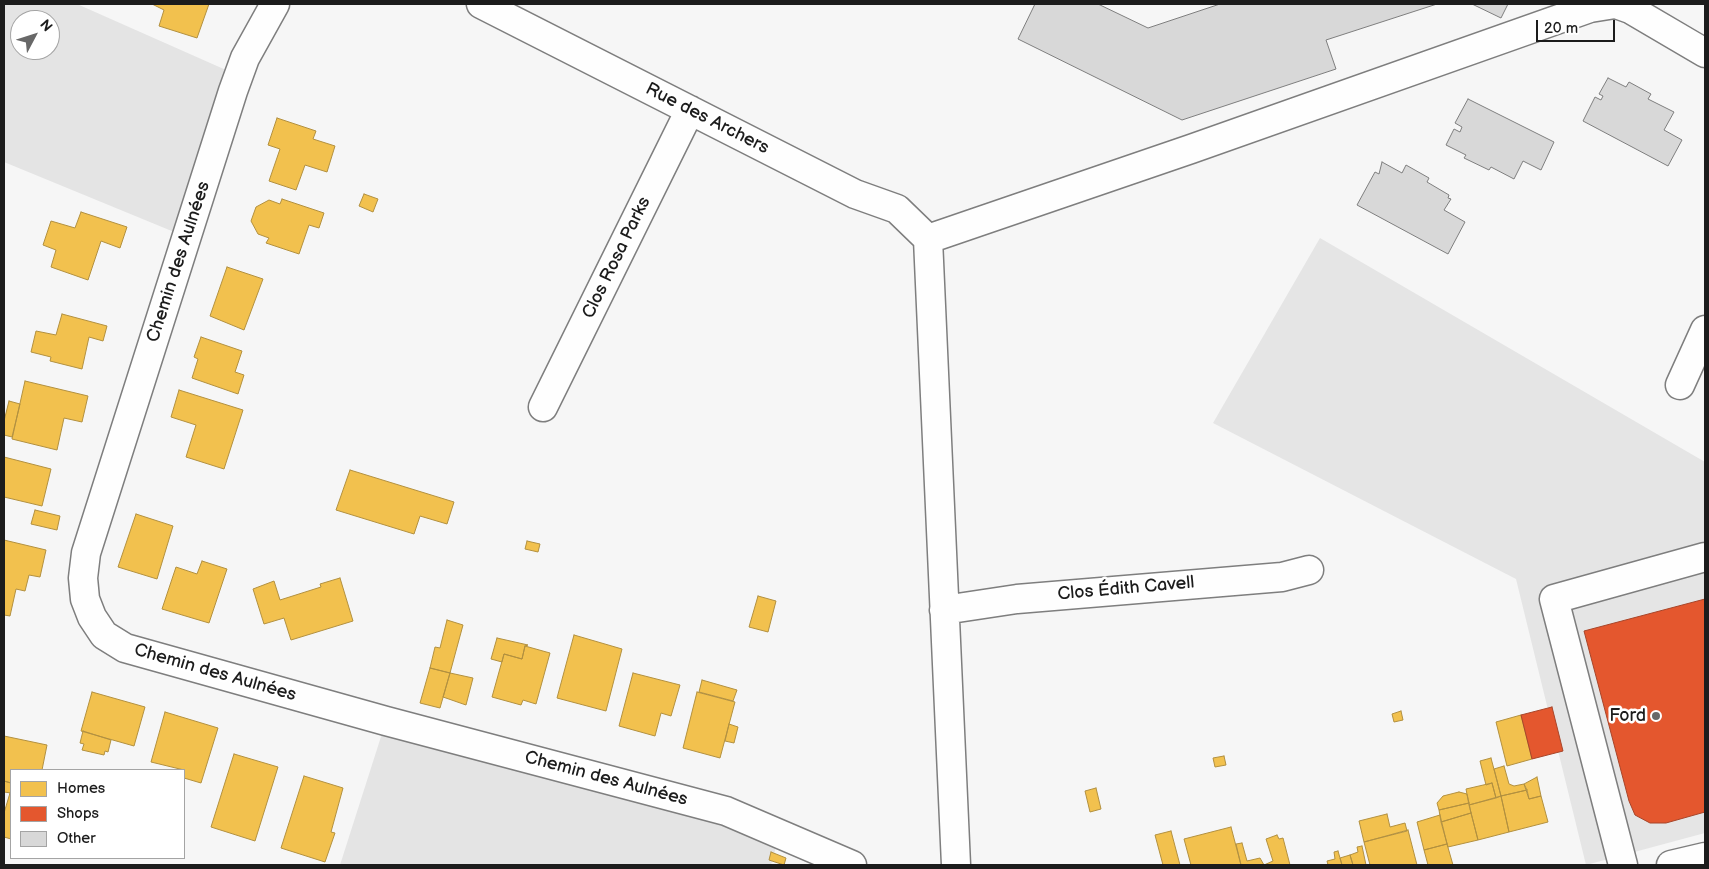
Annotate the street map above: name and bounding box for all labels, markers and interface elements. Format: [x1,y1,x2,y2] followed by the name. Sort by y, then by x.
[10,10,60,60] north arrow
[1539,10,1618,42] scale bar
[36,16,56,35] text: N
[1544,19,1578,38] text: 20 m
[642,79,772,159] street label: Rue des Archers
[143,179,215,345] street label: Chemin des Aulnées
[578,194,656,322] street label: Clos Rosa Parks
[1057,572,1195,606] street label: Clos Édith Cavell
[131,640,299,706] street label: Chemin des Aulnées
[1609,705,1646,727] place label: Ford
[1650,710,1662,722] marker: Ford
[522,747,690,811] street label: Chemin des Aulnées
[10,769,185,859] legend
[57,779,105,798] text: Homes
[57,804,99,823] text: Shops
[57,829,96,848] text: Other

